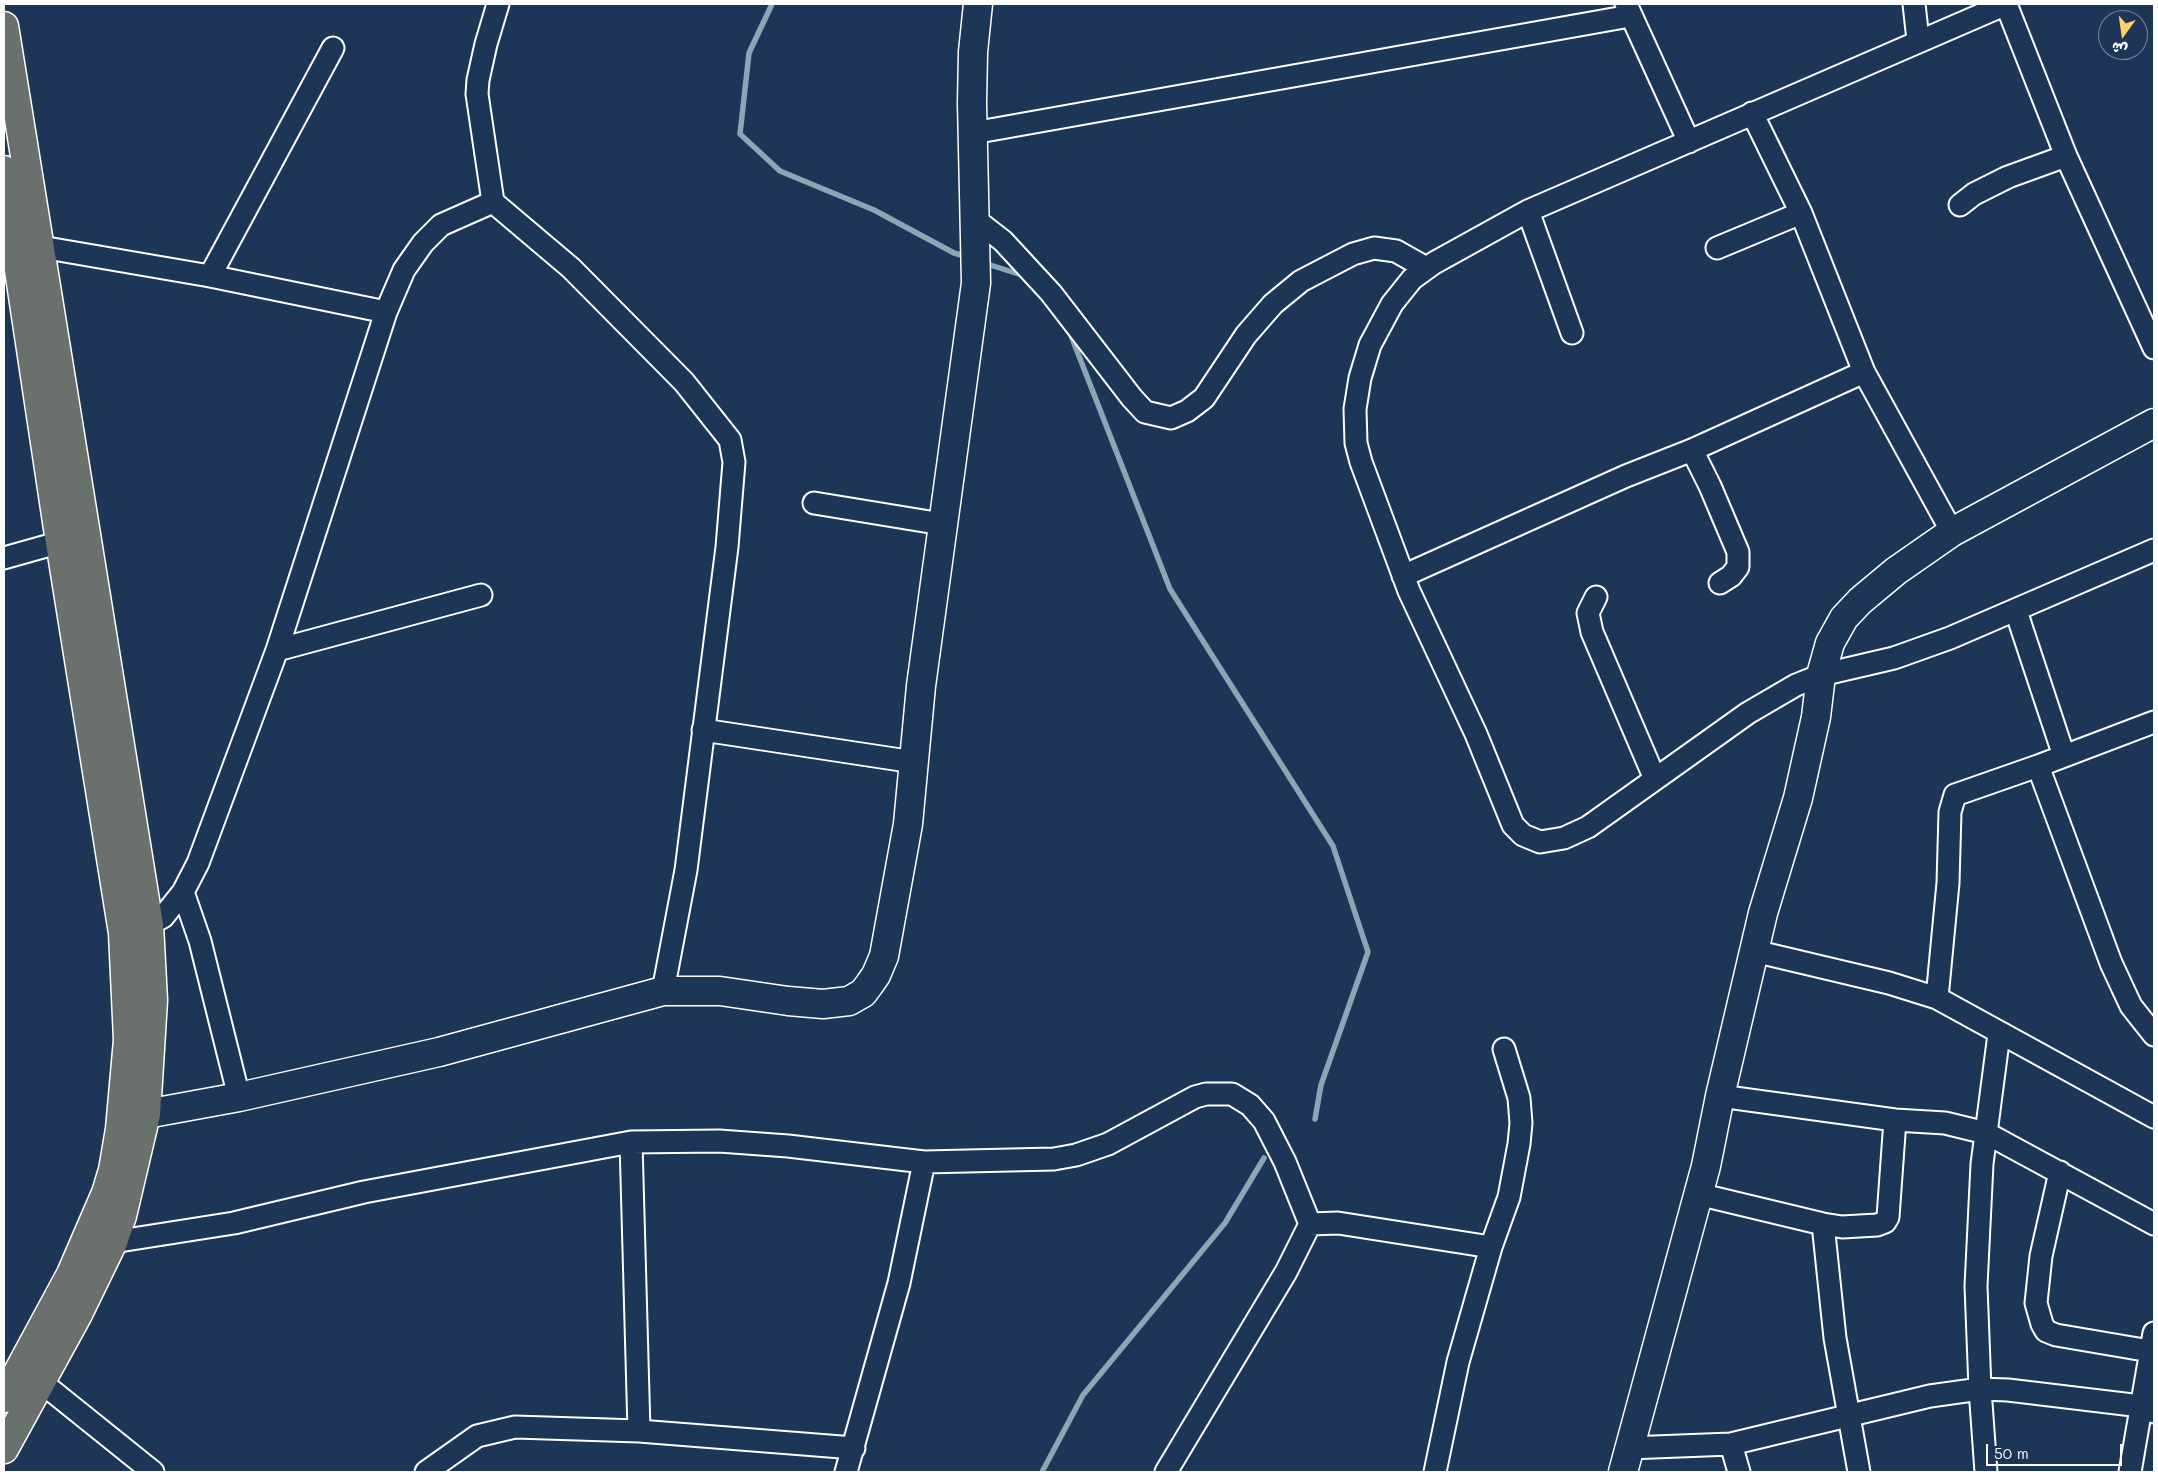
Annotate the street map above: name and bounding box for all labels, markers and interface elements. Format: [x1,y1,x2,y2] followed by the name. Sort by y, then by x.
[2098,10,2148,60] north arrow
[2110,38,2129,60] text: ش
[1988,1434,2124,1466] scale bar
[1994,1443,2029,1463] text: 50 m

